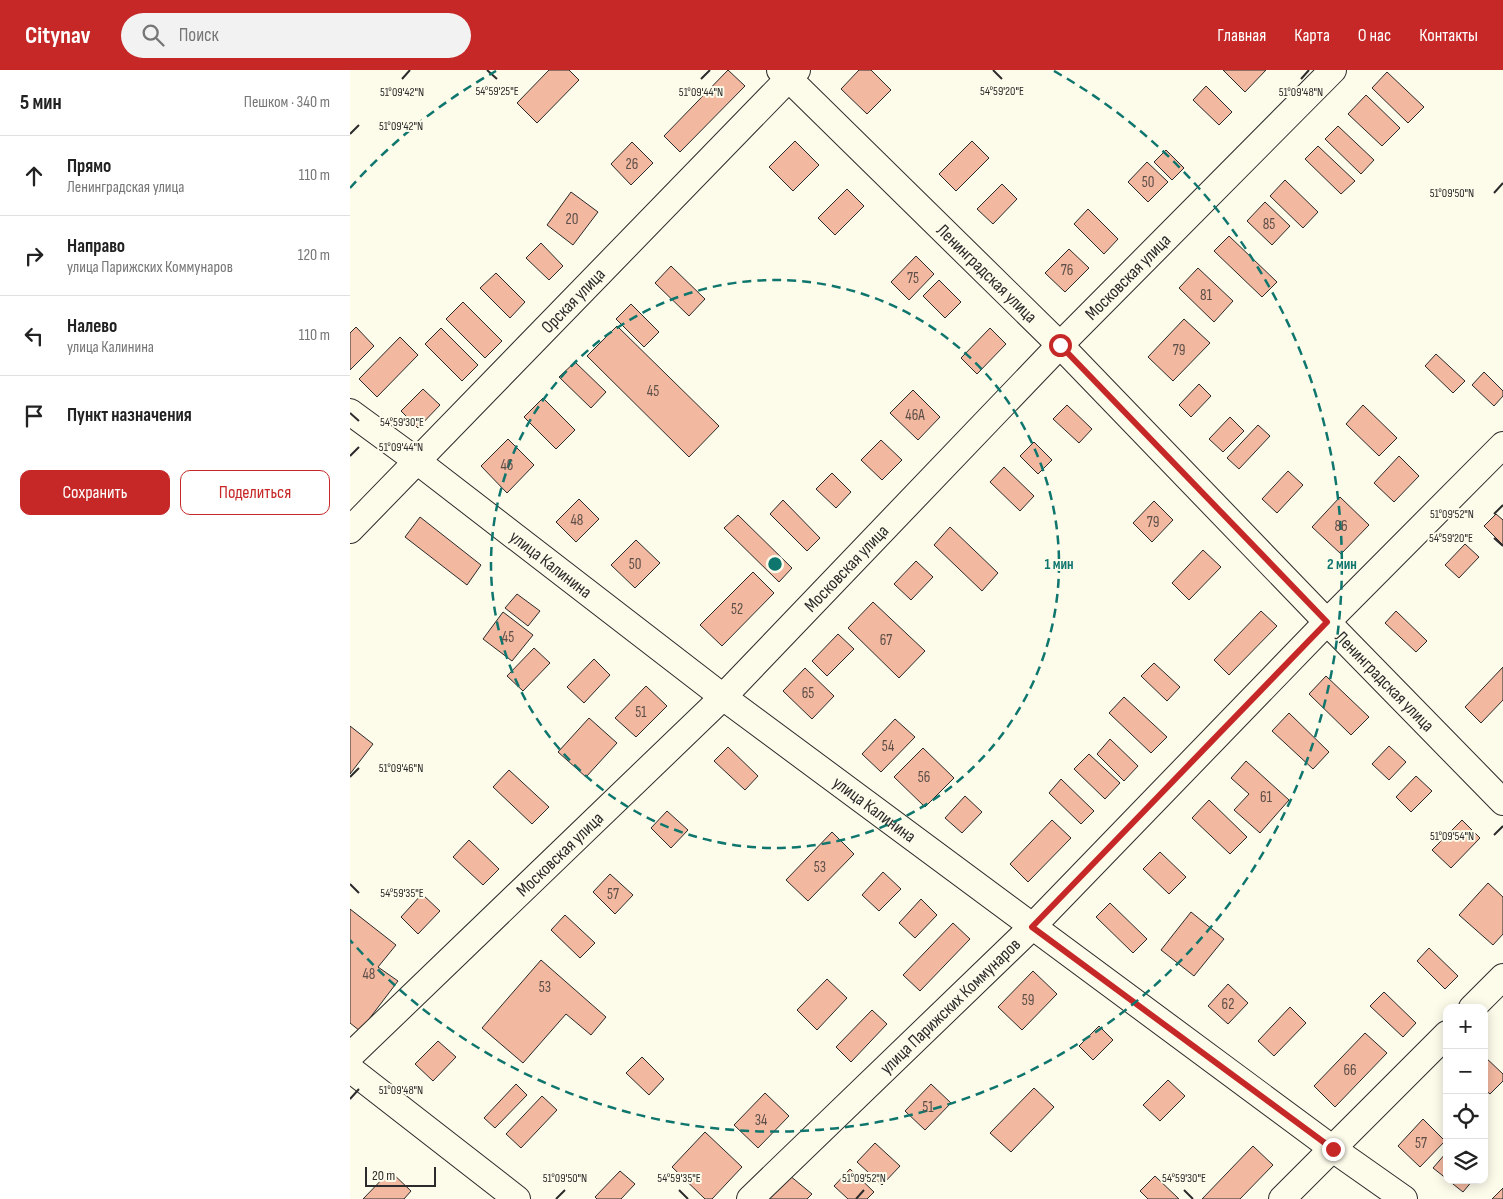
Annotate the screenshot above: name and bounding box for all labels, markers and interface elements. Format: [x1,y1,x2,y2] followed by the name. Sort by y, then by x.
[121,13,471,58] search box
[25,21,91,50] text: Citynav
[139,21,167,49] icon: search
[179,24,219,47] text: Поиск
[1217,25,1266,46] text: Главная
[1294,25,1330,46] text: Карта
[1358,25,1391,46] text: О нас
[1419,25,1478,46] text: Контакты
[475,84,519,99] text: 54°59'25"E
[980,84,1024,99] text: 54°59'20"E
[380,85,424,100] text: 51°09'42"N
[679,85,723,100] text: 51°09'44"N
[1279,85,1323,100] text: 51°09'48"N
[20,90,62,115] text: 5 мин
[244,93,330,112] text: Пешком · 340 m
[379,119,423,134] text: 51°09'42"N
[67,155,111,178] text: Прямо
[626,155,638,174] house number: 26
[20,162,48,190] icon: ahead
[299,166,330,185] text: 110 m
[1142,173,1154,192] house number: 50
[67,178,184,197] text: Ленинградская улица
[1430,186,1474,201] text: 51°09'50"N
[566,210,578,229] house number: 20
[1263,215,1275,234] house number: 85
[932,220,1041,327] street label: Ленинградская улица
[1081,230,1175,325] street label: Московская улица
[67,235,125,258] text: Направо
[20,242,48,270] icon: right
[298,246,330,265] text: 120 m
[67,258,233,277] text: улица Парижских Коммунаров
[1061,261,1073,280] house number: 76
[537,264,610,338] street label: Орская улица
[907,269,919,288] house number: 75
[1200,286,1213,305] house number: 81
[67,315,117,338] text: Налево
[20,322,48,350] icon: left
[299,326,330,345] text: 110 m
[1049,334,1072,357] route start
[67,338,154,357] text: улица Калинина
[1173,341,1185,360] house number: 79
[647,382,659,401] house number: 45
[20,402,48,430] icon: arrive
[67,404,192,427] text: Пункт назначения
[905,406,925,425] house number: 46А
[380,415,424,430] text: 54°59'30"E
[379,440,423,455] text: 51°09'44"N
[501,456,513,475] house number: 46
[20,470,170,515] button: Сохранить
[180,470,330,515] button: Поделиться
[1430,507,1474,522] text: 51°09'52"N
[571,511,583,530] house number: 48
[1147,513,1159,532] house number: 79
[1334,517,1348,536] house number: 86
[800,521,893,616] street label: Московская улица
[505,526,596,603] street label: улица Калинина
[1429,531,1473,546] text: 54°59'20"E
[629,555,641,574] house number: 50
[766,555,784,573] centre of rings
[1044,555,1074,574] text: 1 мин
[1327,555,1357,574] text: 2 мин
[731,600,743,619] house number: 52
[1331,627,1438,736] street label: Ленинградская улица
[502,628,514,647] house number: 45
[880,631,892,650] house number: 67
[802,684,814,703] house number: 65
[635,703,647,722] house number: 51
[882,737,894,756] house number: 54
[379,761,423,776] text: 51°09'46"N
[918,768,930,787] house number: 56
[829,772,920,847] street label: улица Калинина
[1260,788,1273,807] house number: 61
[512,808,608,901] street label: Московская улица
[1430,829,1474,844] text: 51°09'54"N
[814,858,826,877] house number: 53
[607,885,619,904] house number: 57
[380,886,424,901] text: 54°59'35"E
[876,934,1025,1079] street label: улица Парижских Коммунаров
[363,965,375,984] house number: 48
[539,978,551,997] house number: 53
[1022,991,1034,1010] house number: 59
[1222,995,1234,1014] house number: 62
[1443,1004,1488,1184] map controls
[1443,1004,1488,1049] button: +
[1443,1049,1488,1094] button: −
[1343,1061,1357,1080] house number: 66
[379,1083,423,1098] text: 51°09'48"N
[1443,1094,1488,1139] button: locate
[922,1098,934,1117] house number: 51
[755,1111,767,1130] house number: 34
[1415,1134,1427,1153] house number: 57
[1322,1138,1345,1161] route end
[1443,1139,1488,1184] button: layers
[365,1164,436,1187] scale bar
[372,1167,395,1184] text: 20 m
[543,1171,587,1186] text: 51°09'50"N
[657,1171,701,1186] text: 54°59'35"E
[842,1171,886,1186] text: 51°09'52"N
[1162,1171,1206,1186] text: 54°59'30"E

